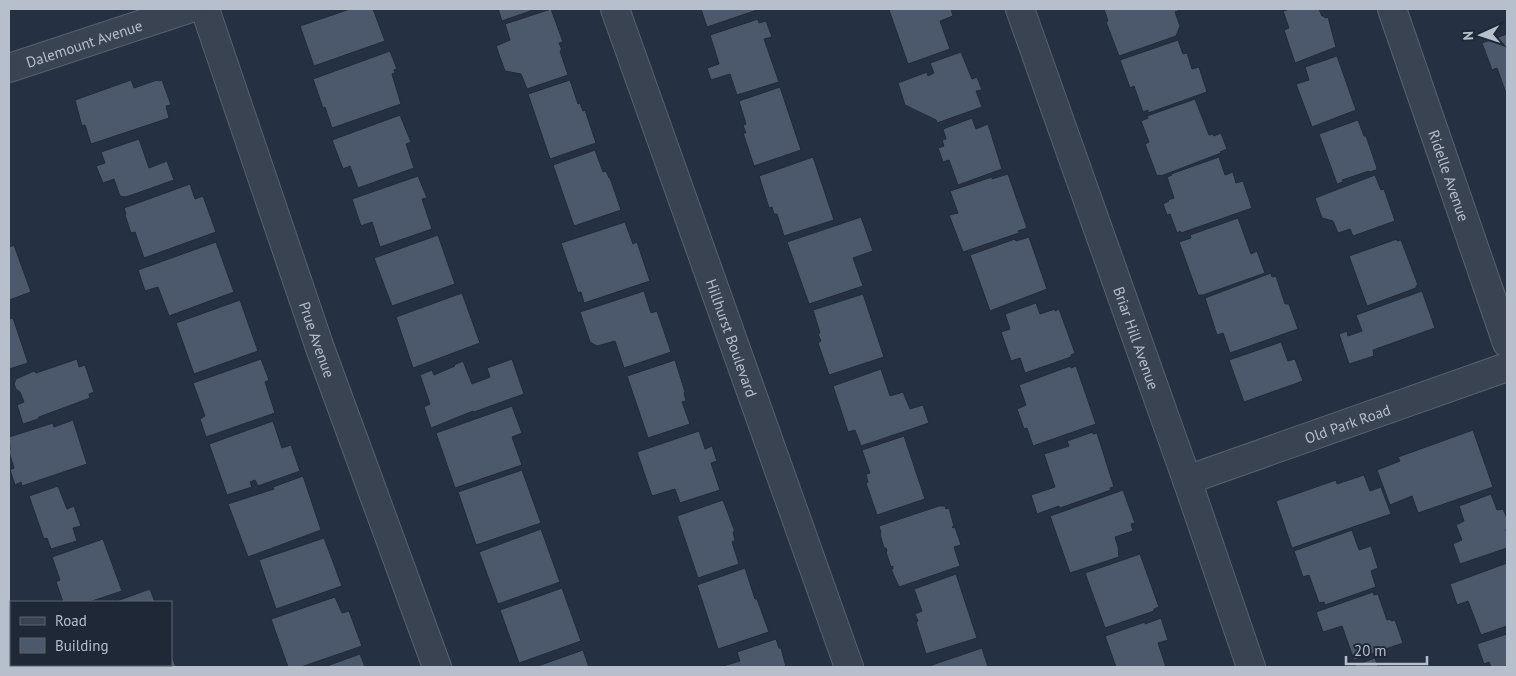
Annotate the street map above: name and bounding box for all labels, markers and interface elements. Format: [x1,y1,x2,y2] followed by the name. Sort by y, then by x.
[1456,10,1506,60] north arrow
[23,15,145,71] street label: Dalemount Avenue
[1459,31,1477,41] text: N
[1425,127,1474,224] street label: Ridelle Avenue
[702,276,762,400] street label: Hillhurst Boulevard
[1110,284,1164,392] street label: Briar Hill Avenue
[295,299,339,380] street label: Prue Avenue
[1302,399,1393,447] street label: Old Park Road
[10,601,172,666] legend
[55,611,87,630] text: Road
[1346,634,1427,666] scale bar
[55,636,109,655] text: Building
[1354,641,1387,660] text: 20 m

